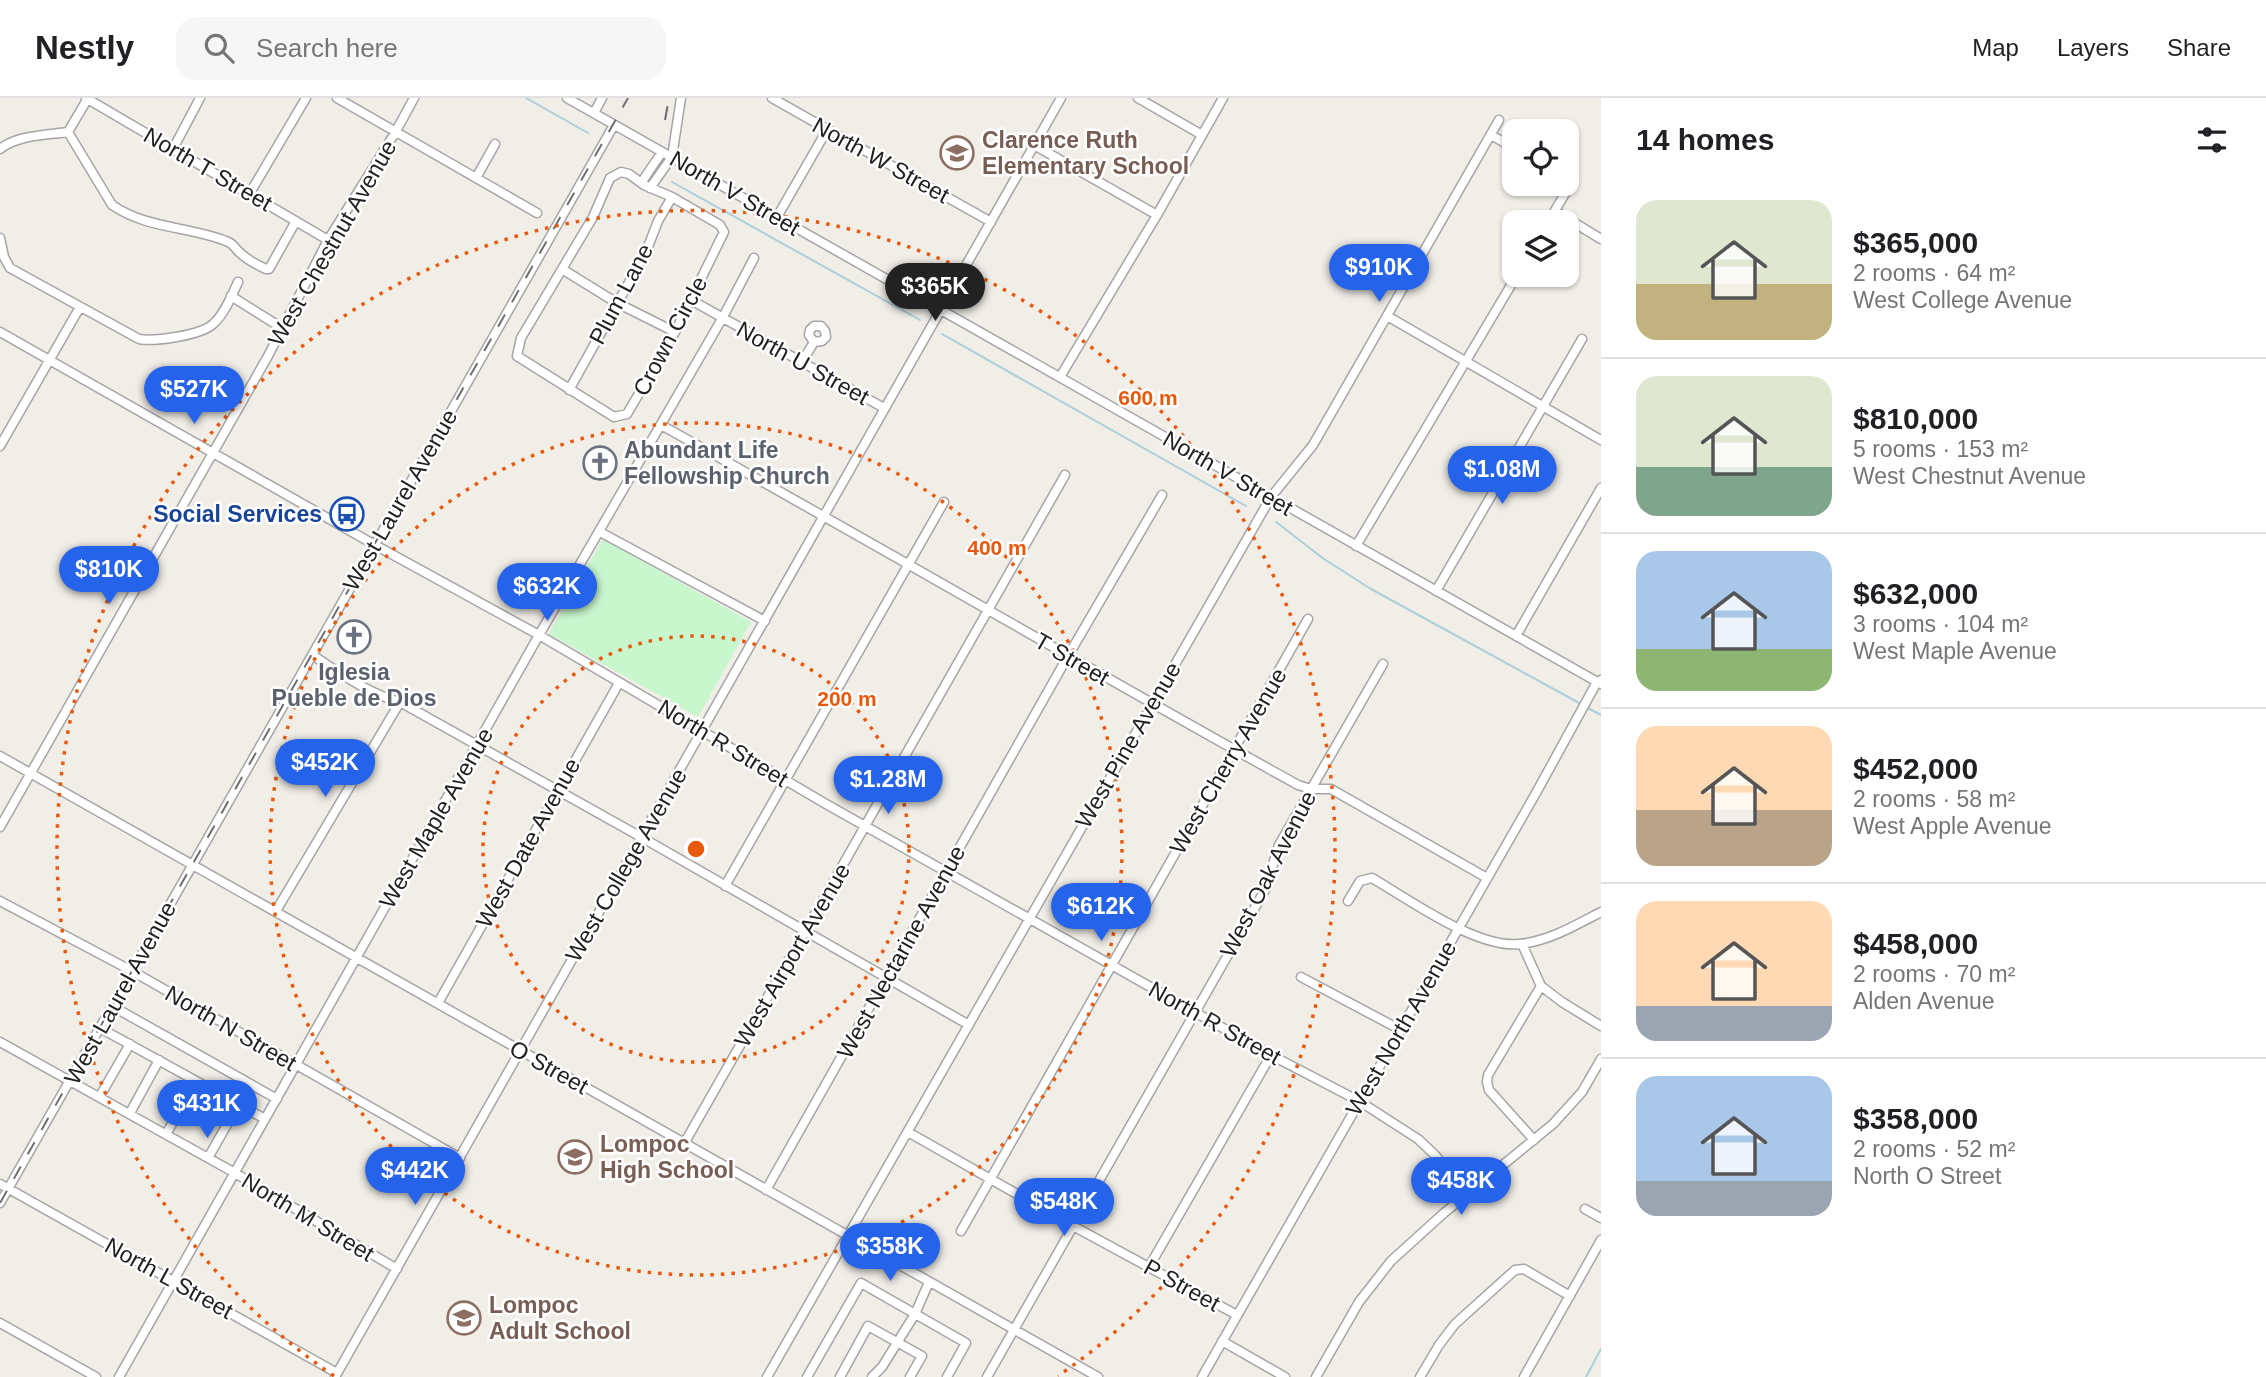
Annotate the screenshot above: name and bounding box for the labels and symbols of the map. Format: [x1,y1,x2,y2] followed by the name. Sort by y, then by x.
[808,112,954,209] street label: North W Street
[139,122,277,216] street label: North T Street
[982,127,1189,179] place label: Clarence Ruth Elementary School
[938,134,976,172] school or university icon: Clarence Ruth Elementary School
[262,136,402,350] street label: West Chestnut Avenue
[665,145,805,241] street label: North V Street
[584,239,658,349] street label: Plum Lane
[1330,244,1428,304] pin: $910K
[886,264,984,323] pin: $365K
[628,272,712,400] street label: Crown Circle
[732,316,874,410] street label: North U Street
[145,366,243,426] pin: $527K
[1118,386,1178,409] text: 600 m
[337,405,463,595] street label: West Laurel Avenue
[1158,425,1298,521] street label: North V Street
[624,437,830,489] place label: Abundant Life Fellowship Church
[581,444,619,482] church icon: Abundant Life Fellowship Church
[1445,446,1559,506] pin: $1.08M
[328,495,366,533] bus stop icon: Social Services
[153,501,322,527] place label: Social Services
[967,536,1027,559] text: 400 m
[60,546,158,606] pin: $810K
[498,564,596,623] pin: $632K
[335,618,373,656] church icon: Iglesia Pueble de Dios
[1030,627,1114,691] street label: T Street
[1070,657,1186,833] street label: West Pine Avenue
[272,659,436,711] place label: Iglesia Pueble de Dios
[1164,664,1292,858] street label: West Cherry Avenue
[817,687,877,710] text: 200 m
[653,694,793,792] street label: North R Street
[374,723,498,913] street label: West Maple Avenue
[276,740,374,799] pin: $452K
[471,754,585,932] street label: West Date Avenue
[831,756,945,816] pin: $1.28M
[560,764,692,966] street label: West College Avenue
[1215,786,1321,962] street label: West Oak Avenue
[684,837,708,861] centre of rings
[832,841,970,1063] street label: West Nectarine Avenue
[729,859,855,1051] street label: West Airport Avenue
[1052,884,1150,943] pin: $612K
[59,897,181,1089] street label: West Laurel Avenue
[1340,936,1462,1120] street label: West North Avenue
[1144,976,1286,1070] street label: North R Street
[161,980,302,1076] street label: North N Street
[505,1035,593,1099] street label: O Street
[158,1080,256,1140] pin: $431K
[600,1131,734,1183] place label: Lompoc High School
[556,1138,594,1176] school or university icon: Lompoc High School
[366,1148,464,1207] pin: $442K
[1412,1158,1510,1217] pin: $458K
[237,1167,379,1267] street label: North M Street
[1015,1178,1113,1238] pin: $548K
[841,1224,939,1283] pin: $358K
[100,1232,238,1324] street label: North L Street
[1140,1254,1225,1317] street label: P Street
[489,1292,631,1344] place label: Lompoc Adult School
[445,1299,483,1337] school or university icon: Lompoc Adult School

